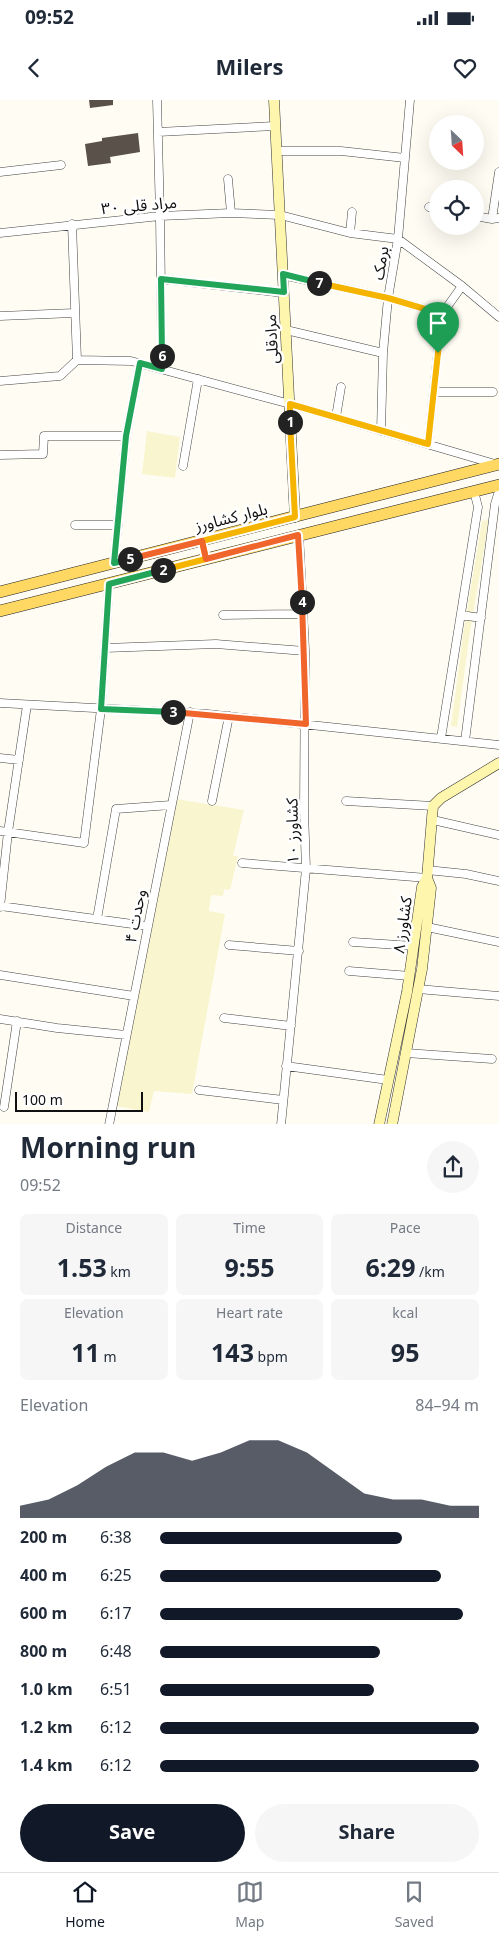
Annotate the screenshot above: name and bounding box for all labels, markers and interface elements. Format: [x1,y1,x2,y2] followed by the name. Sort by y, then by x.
[25,0,74,38] text: 09:52
[215,45,284,91] text: Milers
[20,54,48,82] icon: back
[451,54,479,82] icon: heart
[429,115,484,170] north arrow
[429,115,484,235] map controls
[429,180,484,235] button: locate
[100,186,178,226] street label: مراد قلی ۳۰
[362,244,400,283] street label: برمک
[315,269,324,298] text: 7
[306,270,332,296] pin: 7
[417,302,459,353] pin
[424,309,452,337] icon: arrive
[254,313,290,365] street label: مرادقلی
[158,342,167,371] text: 6
[150,344,174,368] pin: 6
[286,408,295,437] text: 1
[278,410,302,434] pin: 1
[190,492,271,544] street label: بلوار کشاورز
[126,545,135,574] text: 5
[118,546,142,572] pin: 5
[159,556,168,585] text: 2
[150,558,176,582] pin: 2
[298,588,307,617] text: 4
[290,590,314,614] pin: 4
[169,698,178,727] text: 3
[160,700,186,724] pin: 3
[275,797,311,864] street label: کشاورز ۱۰
[114,886,158,946] street label: وحدت ۴
[382,894,424,956] street label: کشاورز ۸
[22,1086,63,1115] text: 100 m
[15,1089,142,1113] scale bar
[20,1120,196,1179] text: Morning run
[427,1141,479,1193] button: share
[20,1169,61,1203] text: 09:52
[65,1214,122,1243] text: Distance
[233,1214,266,1243] text: Time
[390,1214,421,1243] text: Pace
[57,1243,107,1295] text: 1.53
[224,1243,275,1295] text: 9:55
[365,1243,415,1295] text: 6:29
[107,1258,131,1287] text: km
[415,1258,445,1287] text: /km
[64,1299,124,1328] text: Elevation
[216,1299,283,1328] text: Heart rate
[392,1299,418,1328] text: kcal
[71,1328,100,1380] text: 11
[211,1328,254,1380] text: 143
[391,1328,419,1380] text: 95
[100,1343,117,1372] text: m
[254,1343,288,1372] text: bpm
[20,1389,88,1423] text: Elevation
[415,1389,479,1423] text: 84–94 m
[20,1521,67,1555] text: 200 m
[100,1521,132,1555] text: 6:38
[20,1559,67,1593] text: 400 m
[100,1559,132,1593] text: 6:25
[20,1597,67,1631] text: 600 m
[100,1597,132,1631] text: 6:17
[20,1635,67,1669] text: 800 m
[100,1635,132,1669] text: 6:48
[20,1673,73,1707] text: 1.0 km
[100,1673,132,1707] text: 6:51
[20,1711,73,1745] text: 1.2 km
[100,1711,132,1745] text: 6:12
[20,1749,73,1783] text: 1.4 km
[100,1749,132,1783] text: 6:12
[20,1804,245,1862] button: Save
[255,1804,479,1862] button: Share
[65,1878,105,1937] tab: Home
[235,1878,264,1937] tab: Map
[395,1878,434,1937] tab: Saved

